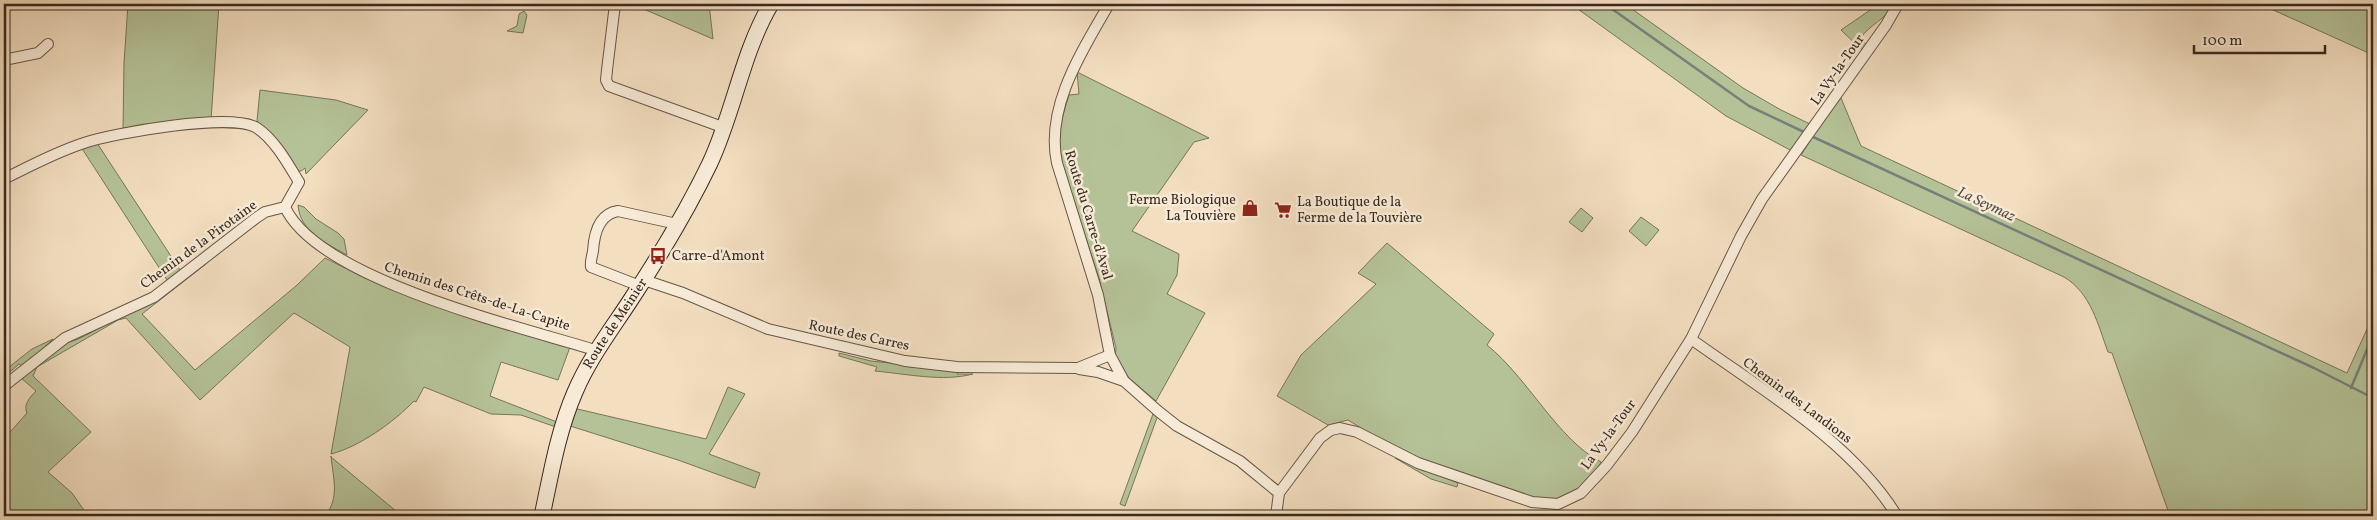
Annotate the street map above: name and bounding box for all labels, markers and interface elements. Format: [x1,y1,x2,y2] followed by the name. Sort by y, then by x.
[2194,22,2326,54] scale bar
[1806,31,1870,109] street label: La Vy-la-Tour
[2202,31,2242,52] text: 100 m
[1059,148,1117,282] street label: Route du Carre-d'Aval
[1954,182,2018,228] water label: La Seymaz
[1129,191,1236,226] place label: Ferme Biologique La Touvière
[1297,193,1423,228] place label: La Boutique de la Ferme de la Touvière
[137,196,261,294] street label: Chemin de la Pirotaine
[1240,198,1260,218] shop icon: Ferme Biologique La Touvière
[1273,200,1293,220] supermarket icon: La Boutique de la Ferme de la Touvière
[648,246,668,266] bus stop icon: Carre-d'Amont
[672,247,765,266] place label: Carre-d'Amont
[382,258,573,336] street label: Chemin des Crêts-de-La-Capite
[579,274,652,373] street label: Route de Meinier
[807,316,911,356] street label: Route des Carres
[1738,354,1856,448] street label: Chemin des Landions
[1577,396,1641,474] street label: La Vy-la-Tour

